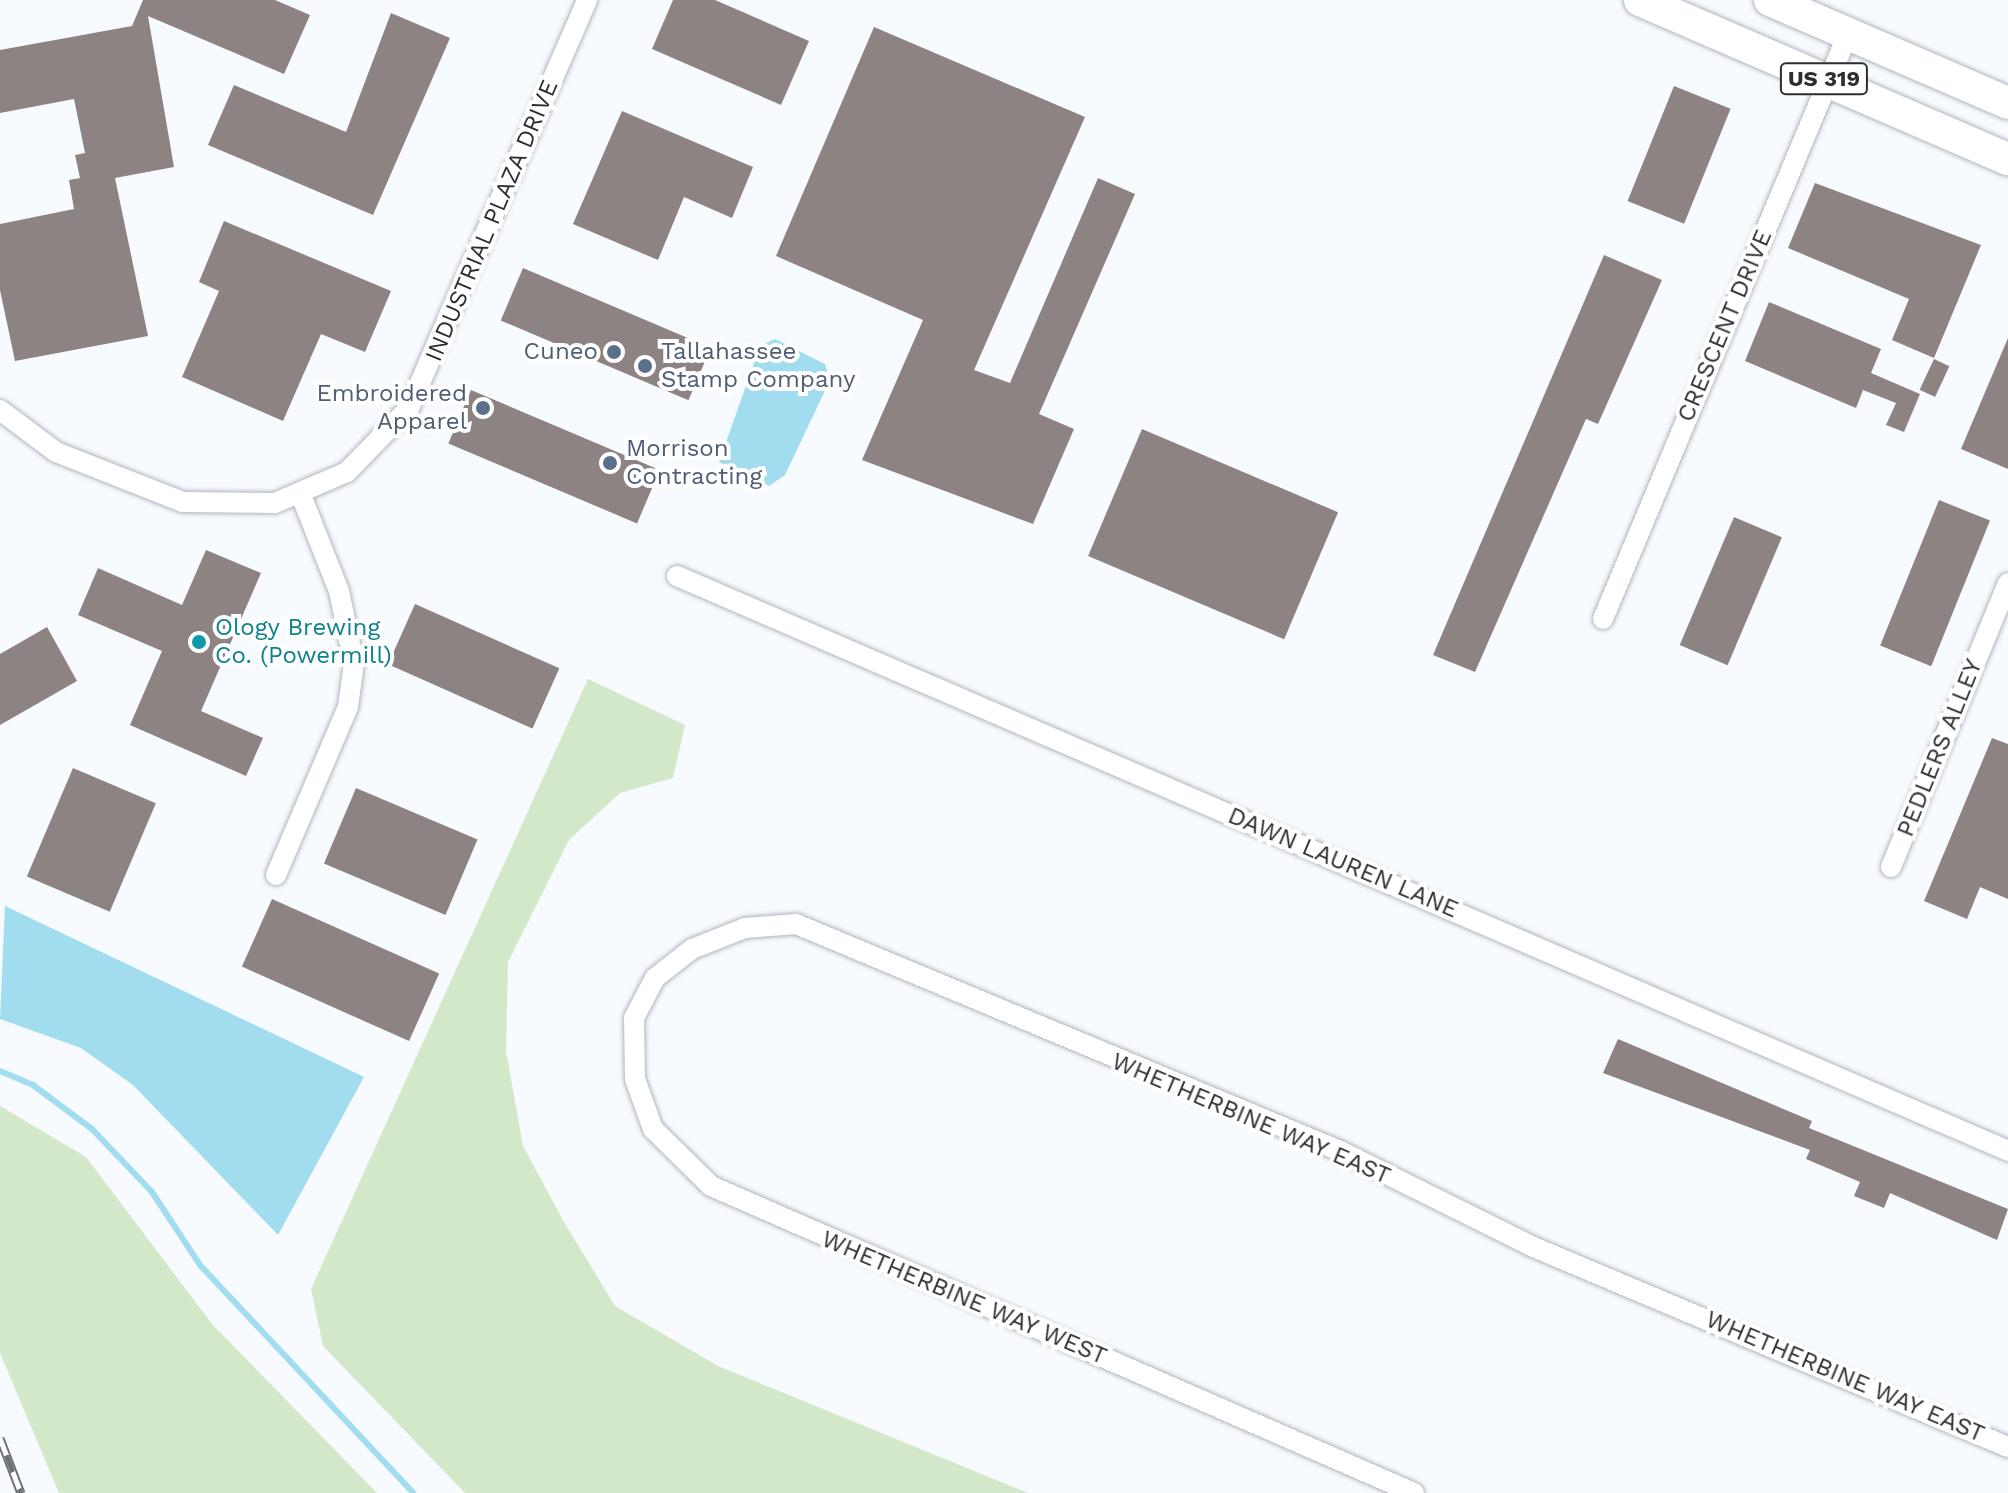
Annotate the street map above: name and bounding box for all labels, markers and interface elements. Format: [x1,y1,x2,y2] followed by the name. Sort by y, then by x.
[1778,61,1870,97] road number: US 319
[419,75,565,367] street label: INDUSTRIAL PLAZA DRIVE
[1671,225,1779,427] street label: CRESCENT DRIVE
[524,338,598,366] place label: Cuneo
[661,338,855,394] place label: Tallahassee Stamp Company
[605,343,623,361] marker: Cuneo
[636,357,654,375] marker: Tallahassee Stamp Company
[316,380,467,436] place label: Embroidered Apparel
[474,399,492,417] marker: Embroidered Apparel
[626,435,762,491] place label: Morrison Contracting
[601,454,619,472] marker: Morrison Contracting
[215,614,392,670] place label: Ology Brewing Co. (Powermill)
[190,633,208,651] marker: Ology Brewing Co. (Powermill)
[1891,655,1989,841] street label: PEDLERS ALLEY
[1224,801,1462,925] street label: DAWN LAUREN LANE
[1107,1047,1395,1191] street label: WHETHERBINE WAY EAST
[816,1224,1112,1372] street label: WHETHERBINE WAY WEST
[1701,1305,1989,1449] street label: WHETHERBINE WAY EAST

